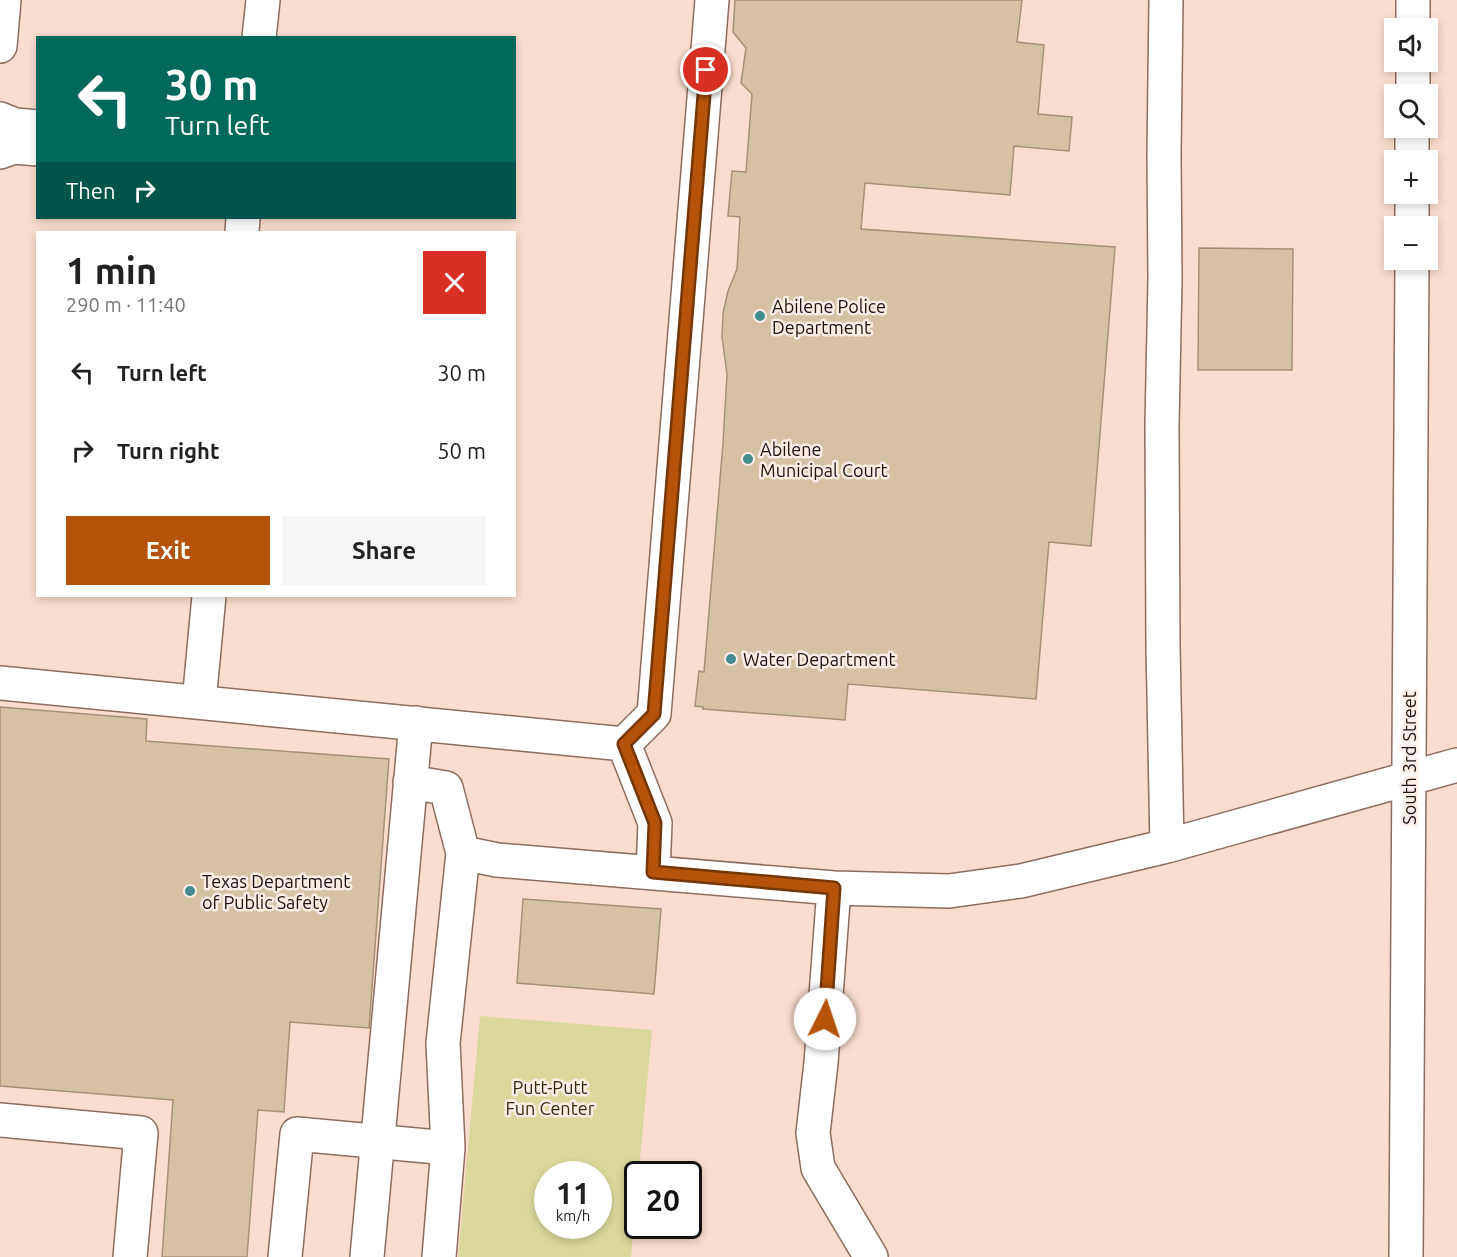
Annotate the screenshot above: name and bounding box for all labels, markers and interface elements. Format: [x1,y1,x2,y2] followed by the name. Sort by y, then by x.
[1384,18,1438,270] map controls
[1384,18,1438,72] button: sound
[680,44,731,95] pin
[689,53,722,86] icon: arrive
[66,60,144,138] icon: left
[165,61,259,108] text: 30 m
[1384,84,1438,138] button: search
[165,110,269,140] text: Turn left
[1384,150,1438,204] button: +
[128,174,161,207] icon: right
[66,178,116,203] text: Then
[1384,216,1438,270] button: −
[66,250,157,291] text: 1 min
[423,251,486,314] button: close
[66,293,186,316] text: 290 m · 11:40
[772,296,886,337] place label: Abilene Police Department
[753,309,767,323] marker: Abilene Police Department
[66,356,99,389] icon: left
[117,360,207,385] text: Turn left
[437,360,486,385] text: 30 m
[66,434,99,467] icon: right
[117,438,219,463] text: Turn right
[437,438,486,463] text: 50 m
[760,439,888,480] place label: Abilene Municipal Court
[741,452,755,466] marker: Abilene Municipal Court
[66,516,270,585] button: Exit
[282,516,486,585] button: Share
[743,649,896,669] place label: Water Department
[724,652,738,666] marker: Water Department
[1399,691,1419,825] street label: South 3rd Street
[202,871,350,912] place label: Texas Department of Public Safety
[183,884,197,898] marker: Texas Department of Public Safety
[793,987,857,1051] position arrow
[506,1077,595,1118] park label: Putt-Putt Fun Center
[624,1161,702,1239] speed limit sign: 20
[556,1176,590,1210] text: 11
[556,1207,590,1224] text: km/h

